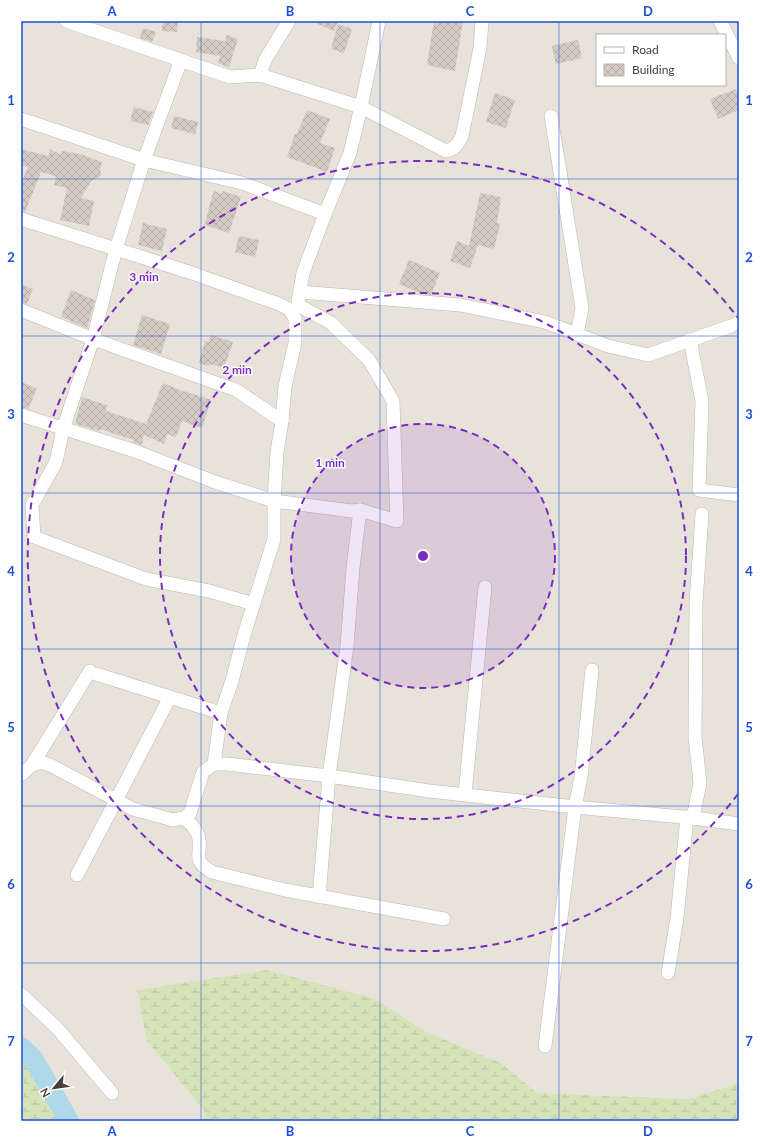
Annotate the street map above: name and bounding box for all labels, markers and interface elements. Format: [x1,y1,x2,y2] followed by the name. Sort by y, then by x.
[106,3,117,19] text: A
[286,3,295,19] text: B
[466,3,475,19] text: C
[643,3,653,19] text: D
[596,34,726,86] legend
[632,42,659,57] text: Road
[632,62,675,77] text: Building
[7,92,15,108] text: 1
[745,92,753,108] text: 1
[7,249,15,265] text: 2
[745,249,753,265] text: 2
[129,269,159,284] text: 3 min
[222,362,252,377] text: 2 min
[7,406,15,422] text: 3
[745,406,753,422] text: 3
[315,455,345,470] text: 1 min
[416,549,430,563] centre of rings
[7,563,15,579] text: 4
[745,563,753,579] text: 4
[7,719,15,735] text: 5
[745,719,753,735] text: 5
[7,876,15,892] text: 6
[745,876,753,892] text: 6
[7,1033,15,1049] text: 7
[745,1033,753,1049] text: 7
[34,1068,74,1108] north arrow
[37,1086,53,1100] text: N
[106,1123,117,1139] text: A
[286,1123,295,1139] text: B
[466,1123,475,1139] text: C
[643,1123,653,1139] text: D

